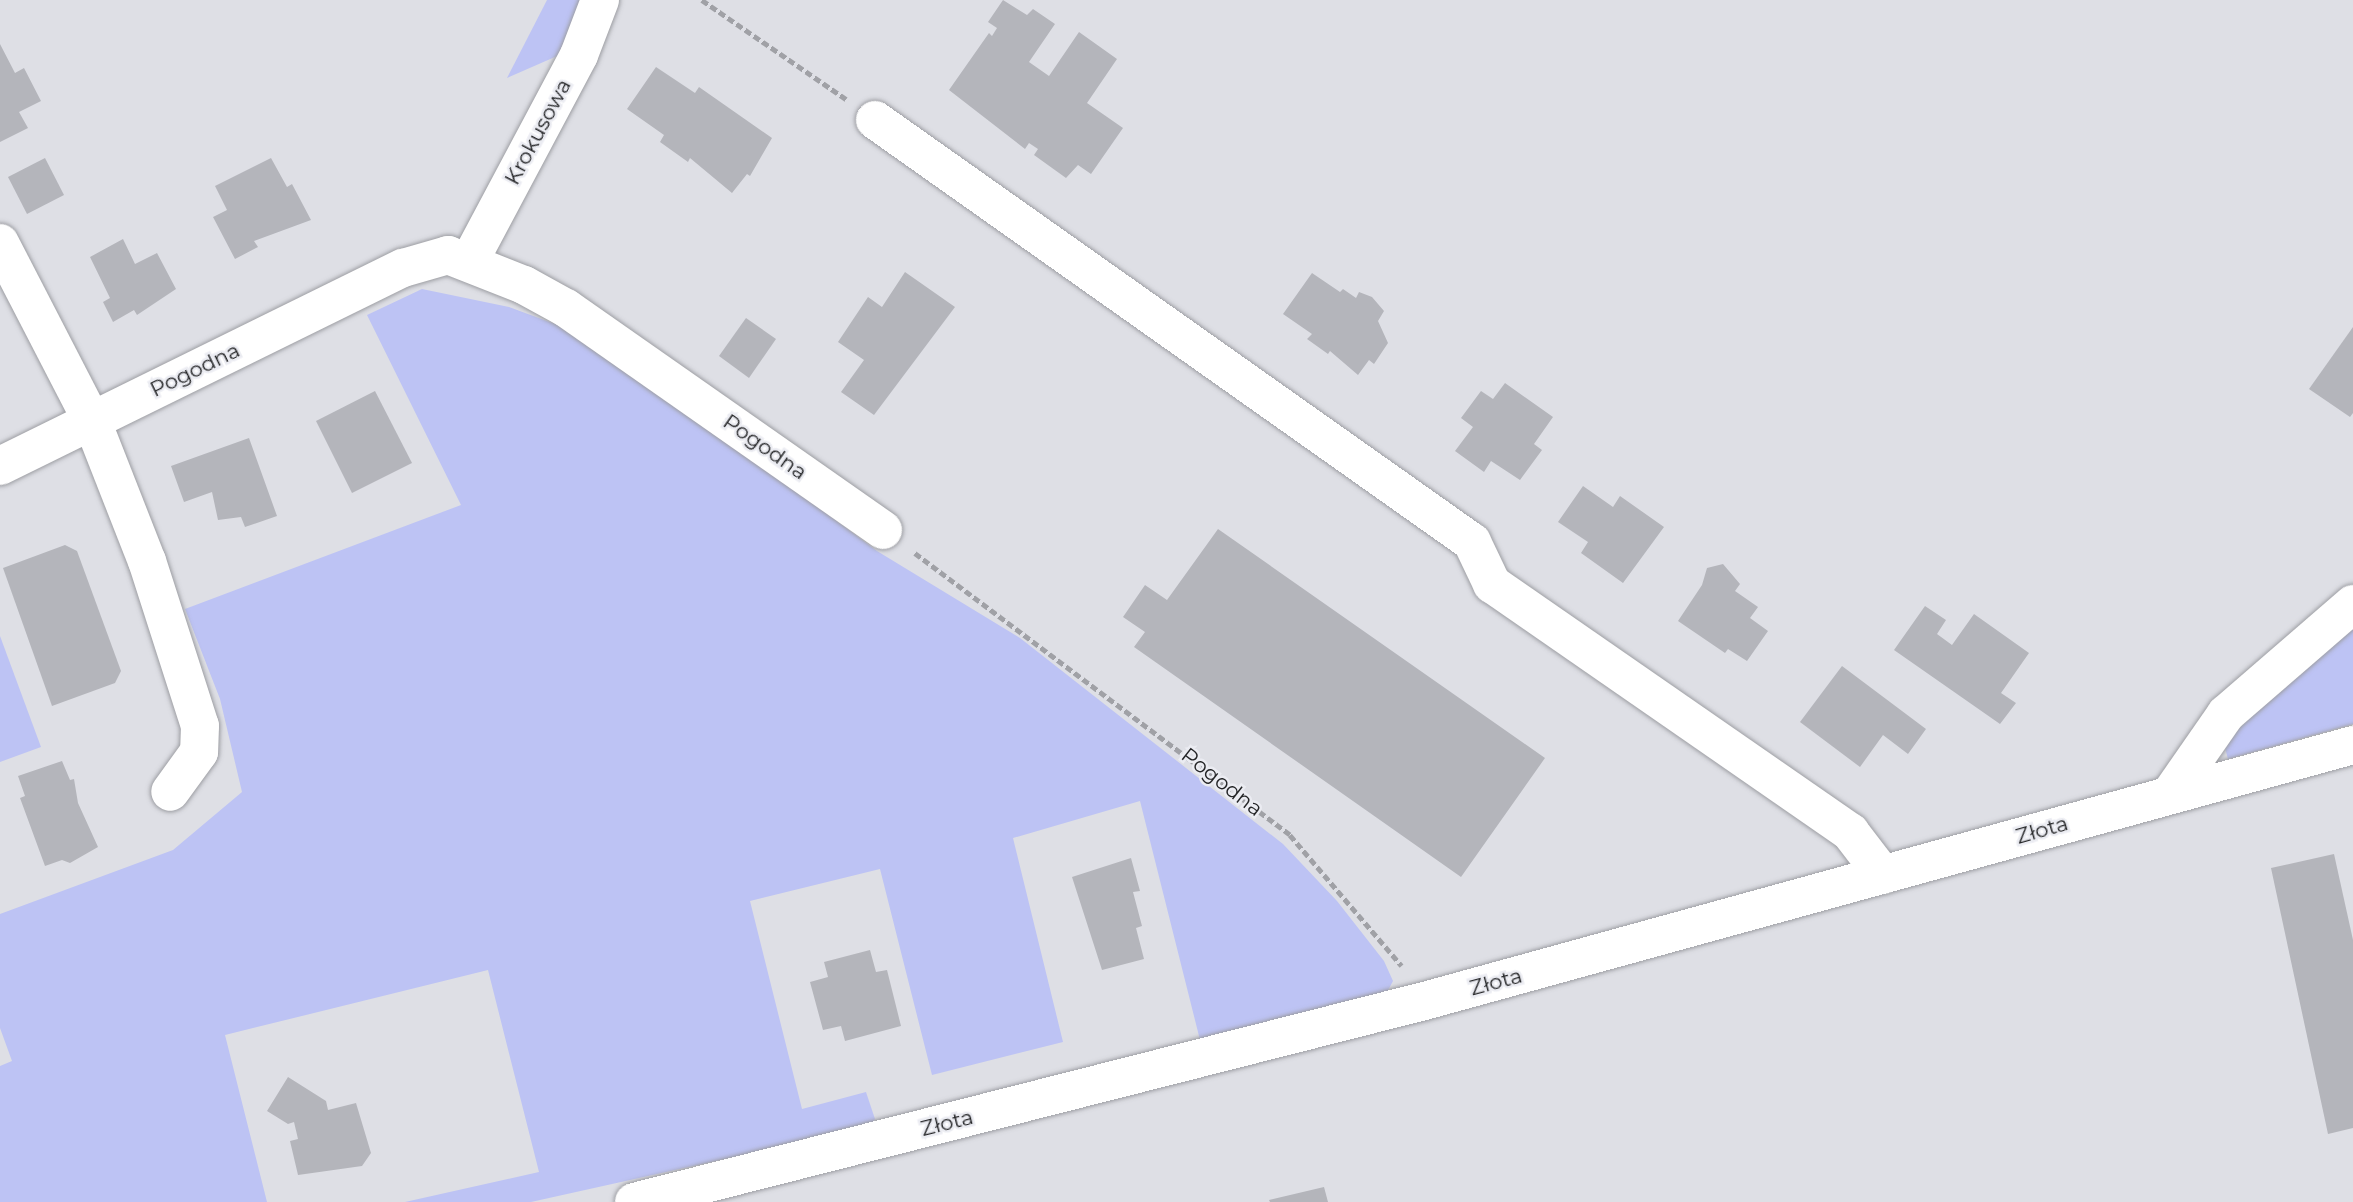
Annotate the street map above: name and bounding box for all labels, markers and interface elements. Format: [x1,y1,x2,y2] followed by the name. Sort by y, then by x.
[500,75,576,189] street label: Krokusowa
[146,338,244,402] street label: Pogodna
[718,409,812,485] street label: Pogodna
[1176,742,1268,822] street label: Pogodna
[2013,811,2071,849] street label: Złota
[1467,963,1525,1001] street label: Złota
[918,1104,976,1142] street label: Złota

